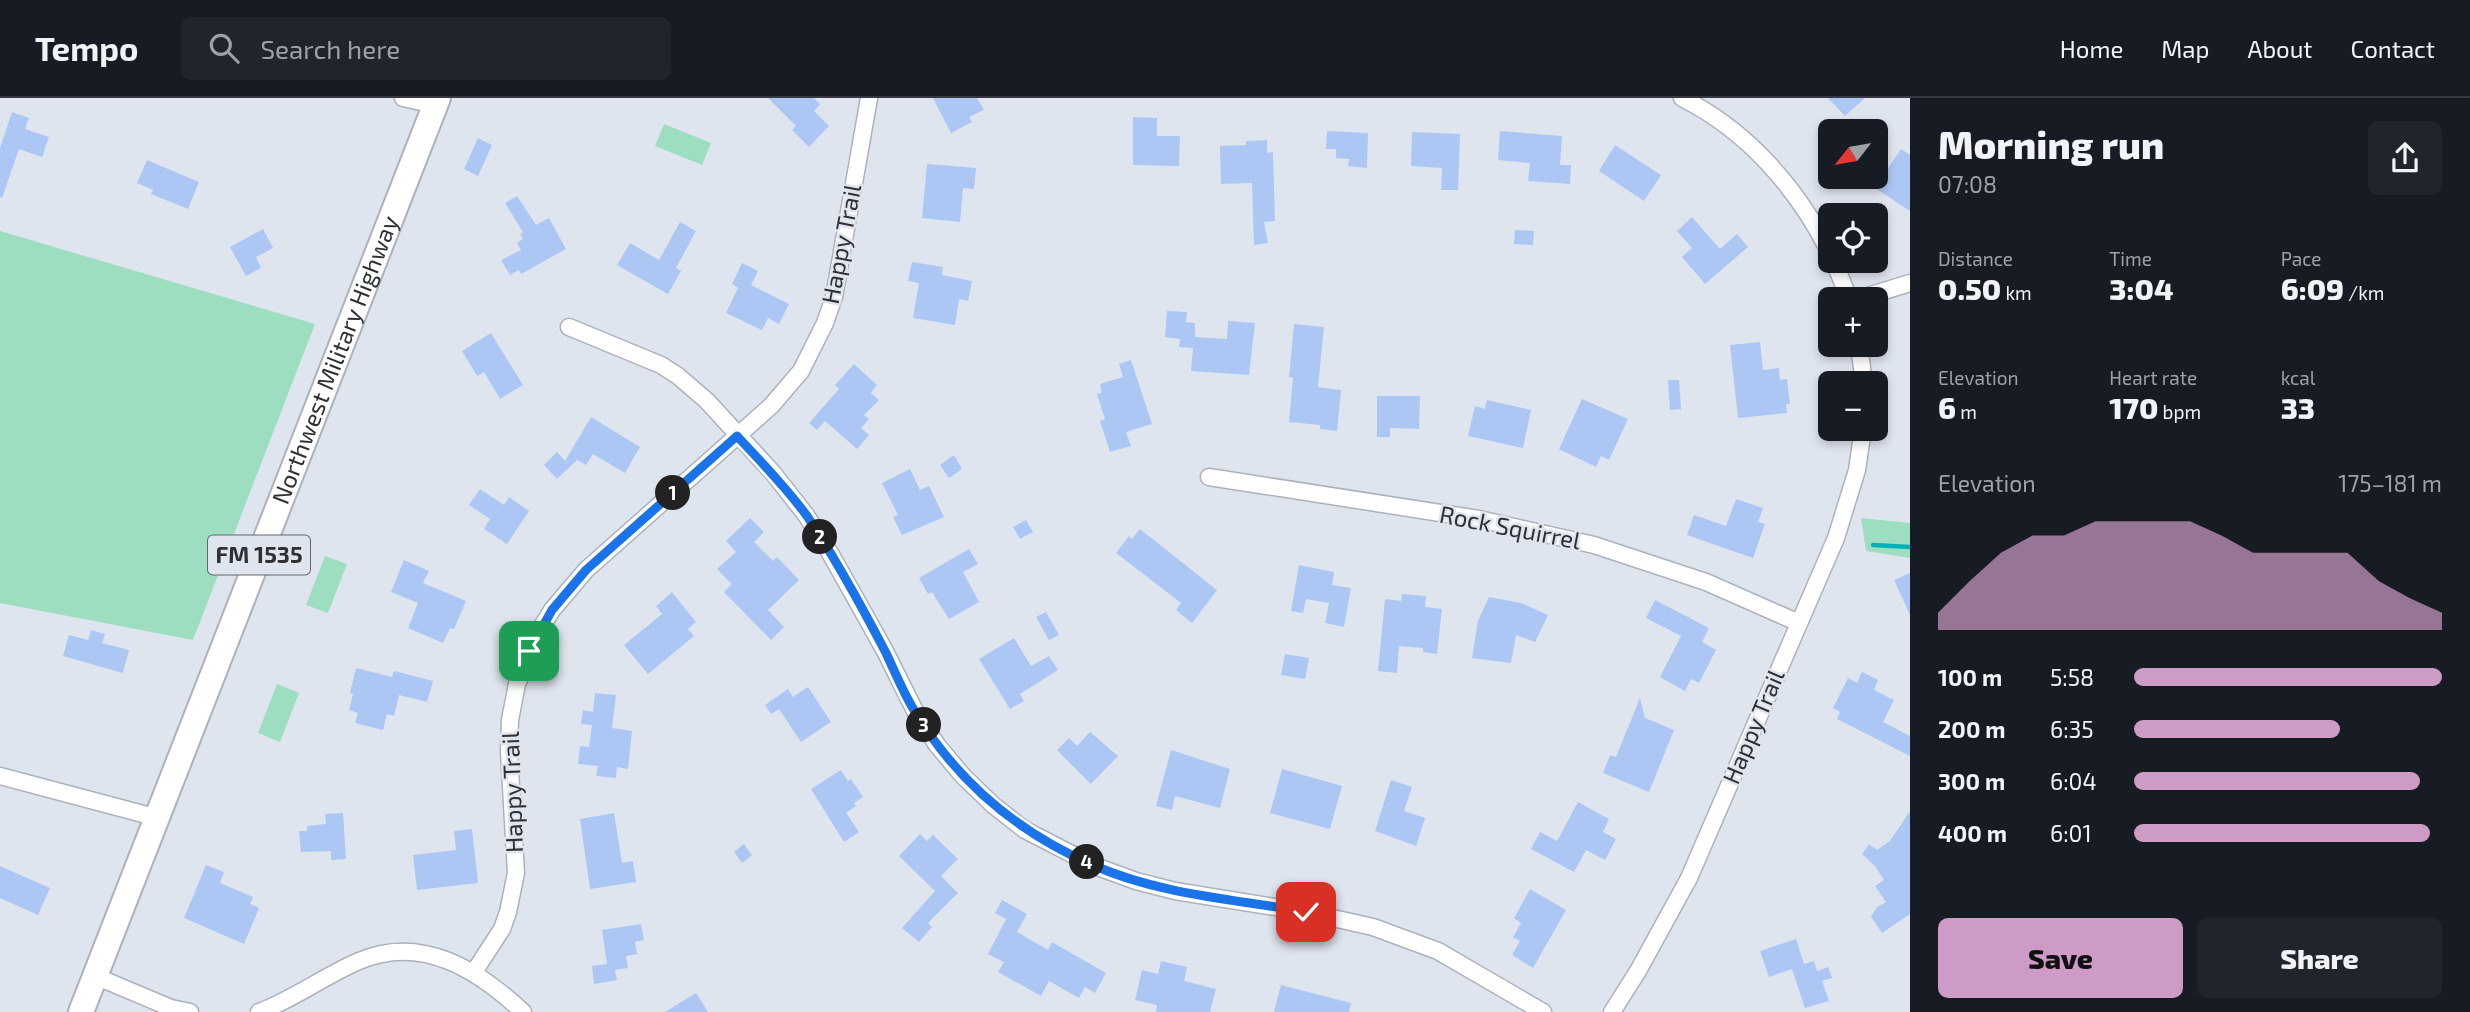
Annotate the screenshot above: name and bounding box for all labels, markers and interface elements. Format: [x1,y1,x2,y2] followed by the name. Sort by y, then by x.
[181,17,671,80] search box
[35,28,139,68] text: Tempo
[205,29,243,67] icon: search
[261,33,400,64] text: Search here
[2060,34,2123,63] text: Home
[2161,34,2209,63] text: Map
[2247,34,2313,63] text: About
[2351,34,2435,63] text: Contact
[1818,119,1888,189] north arrow
[1818,119,1888,441] map controls
[1938,121,2164,167] text: Morning run
[2368,121,2442,195] button: share
[1938,170,1997,198] text: 07:08
[815,181,866,306] street label: Happy Trail
[1818,203,1888,273] button: locate
[265,211,404,508] street label: Northwest Military Highway
[1938,247,2013,270] text: Distance
[2109,247,2152,270] text: Time
[2281,247,2322,270] text: Pace
[1938,270,2001,306] text: 0.50
[2109,270,2173,306] text: 3:04
[2281,270,2344,306] text: 6:09
[2001,281,2032,304] text: km
[2344,281,2384,304] text: /km
[1818,287,1888,357] button: +
[1938,366,2019,389] text: Elevation
[2109,366,2197,389] text: Heart rate
[2281,366,2315,389] text: kcal
[1818,371,1888,441] button: −
[1938,389,1956,425] text: 6
[2109,389,2158,425] text: 170
[2281,389,2315,425] text: 33
[1956,400,1977,423] text: m
[2158,400,2201,423] text: bpm
[1938,469,2036,497] text: Elevation
[2338,469,2442,497] text: 175–181 m
[656,476,690,510] pin: 1
[668,481,677,504] text: 1
[1437,499,1583,554] street label: Rock Squirrel
[802,520,838,555] pin: 2
[814,525,825,548] text: 2
[208,536,310,575] road number: FM 1535
[499,621,559,681] pin
[510,632,548,670] icon: arrive
[1938,663,2002,691] text: 100 m
[2050,663,2094,691] text: 5:58
[1716,665,1790,788] street label: Happy Trail
[906,708,942,742] pin: 3
[918,713,929,736] text: 3
[1938,715,2006,743] text: 200 m
[2050,715,2094,743] text: 6:35
[495,731,528,853] street label: Happy Trail
[1938,767,2005,795] text: 300 m
[2050,767,2097,795] text: 6:04
[1938,819,2007,847] text: 400 m
[2050,819,2092,847] text: 6:01
[1070,844,1104,880] pin: 4
[1080,850,1093,873] text: 4
[1276,882,1336,942] pin
[1287,893,1325,931] icon: check
[1938,918,2183,998] button: Save
[2197,918,2442,998] button: Share

